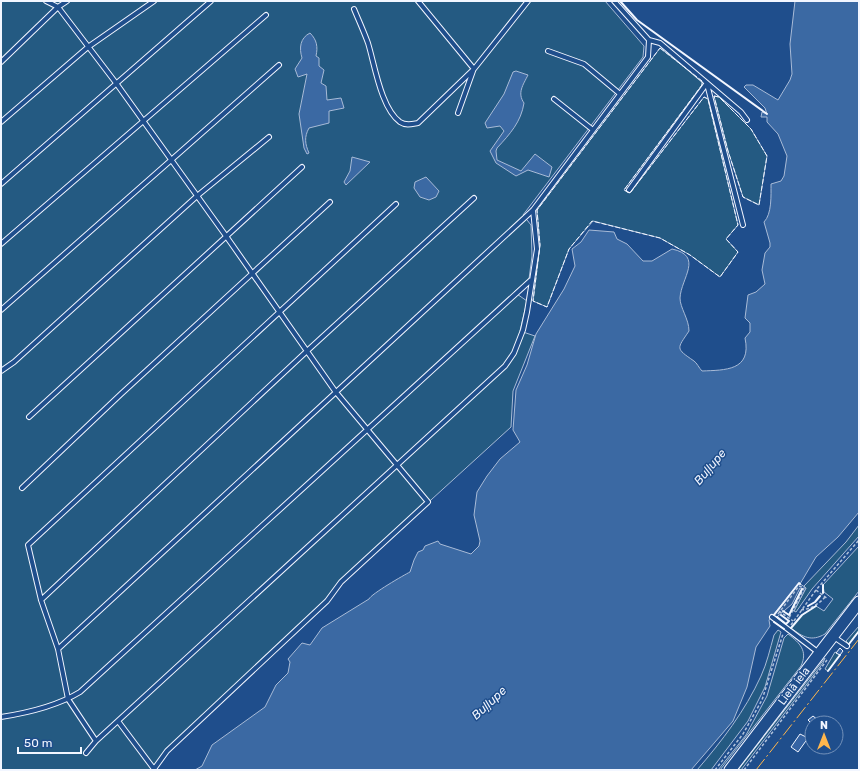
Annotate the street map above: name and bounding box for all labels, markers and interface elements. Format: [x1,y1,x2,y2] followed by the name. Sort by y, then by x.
[691,446,729,488] water label: Buļļupe
[776,665,812,707] street label: Lielā iela
[469,683,509,723] water label: Buļļupe
[804,715,844,755] north arrow
[820,719,828,732] text: N
[18,729,81,755] scale bar
[24,736,52,750] text: 50 m

